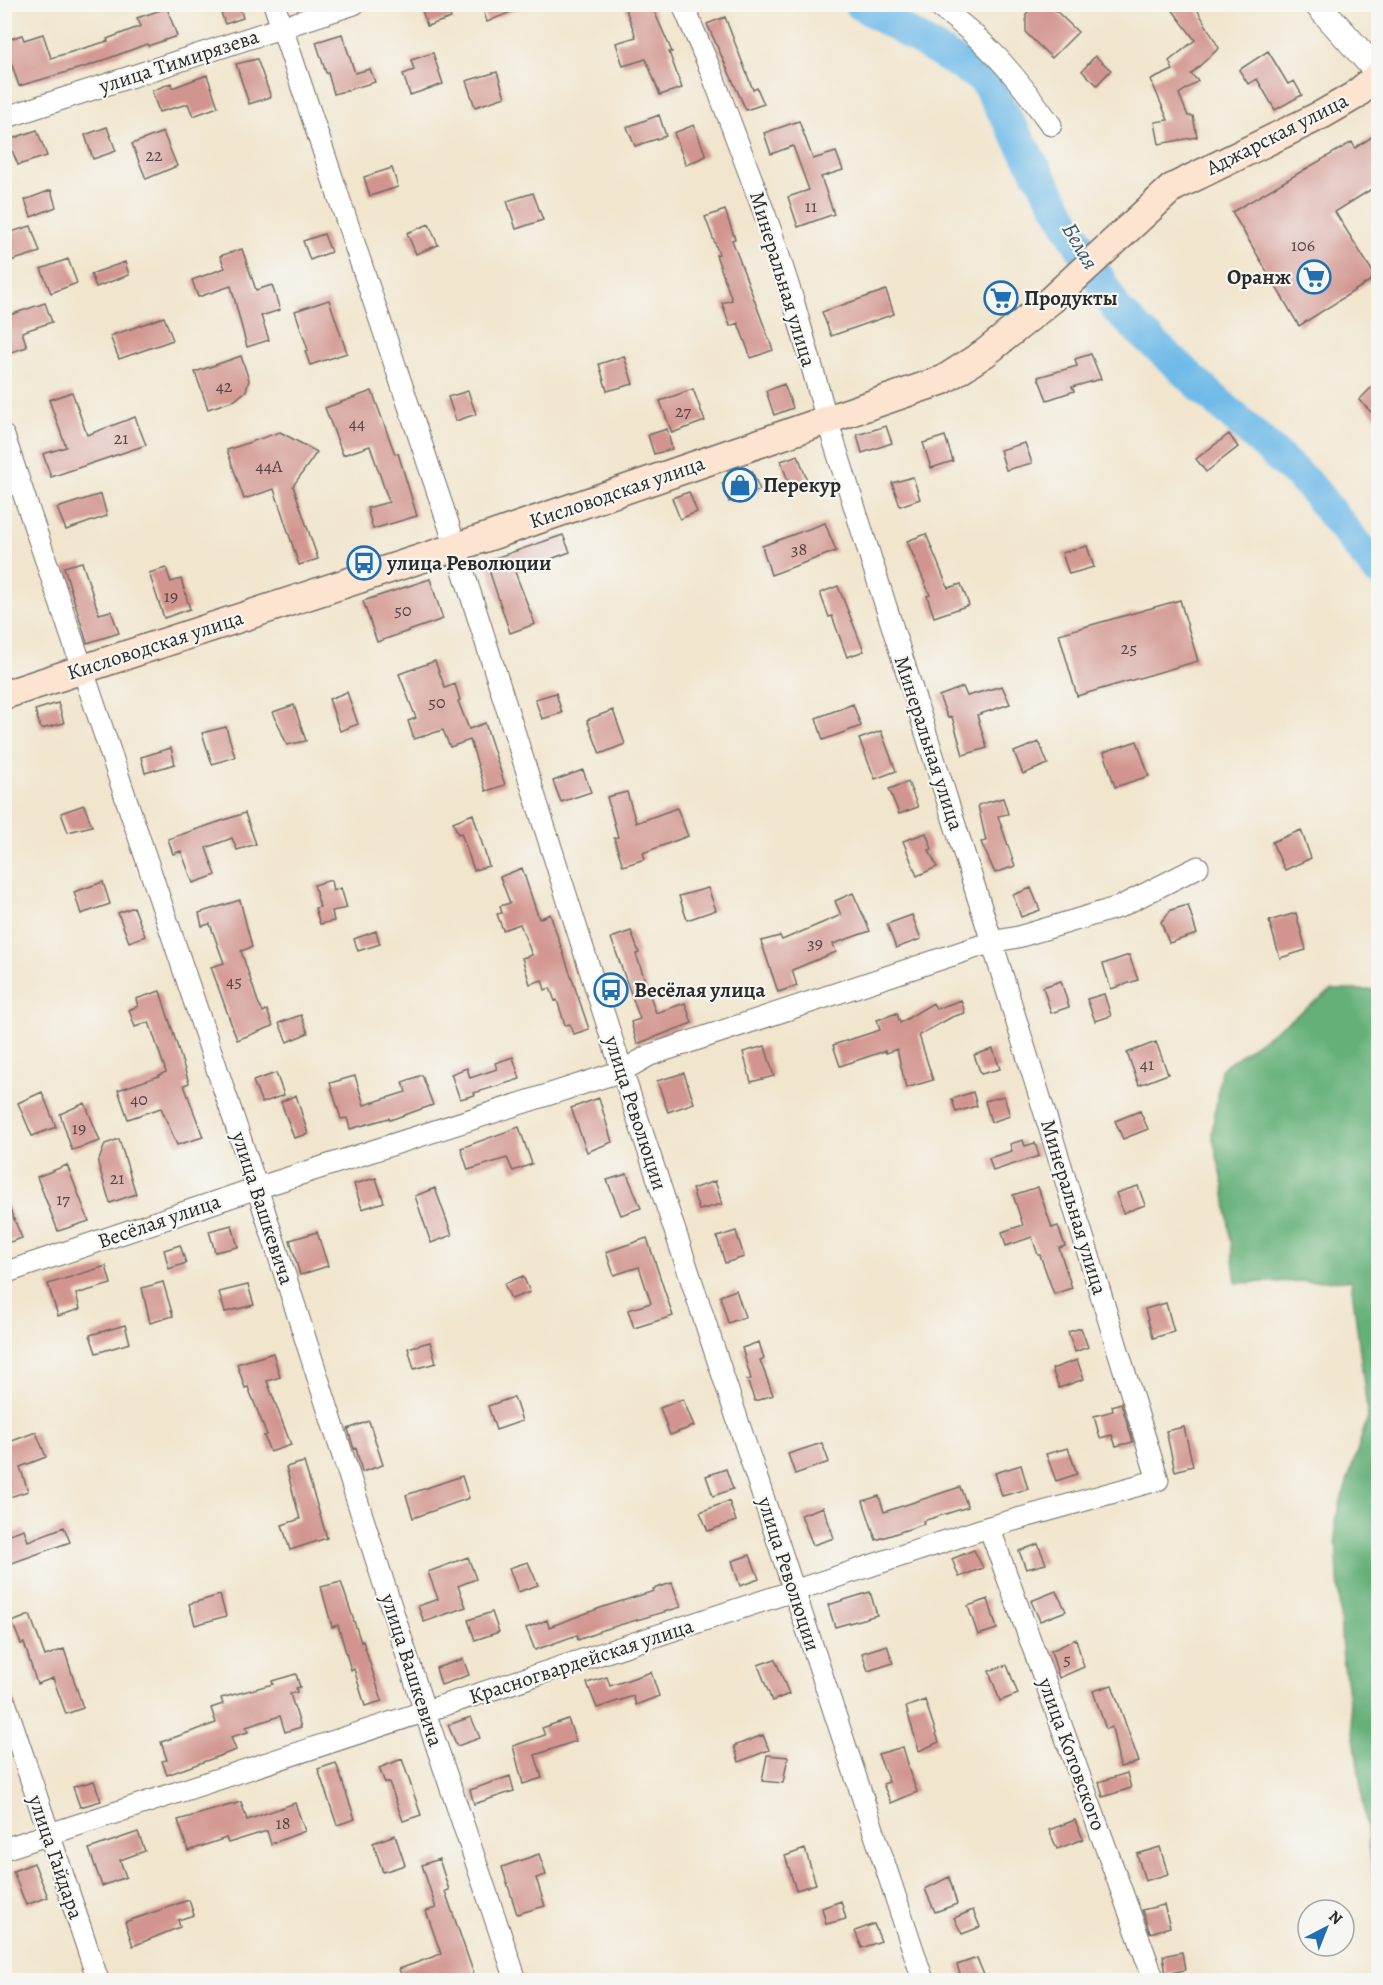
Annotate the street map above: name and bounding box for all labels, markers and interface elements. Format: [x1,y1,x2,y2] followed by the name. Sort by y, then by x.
[95,22,263,100] street label: улица Тимирязева
[1200,86,1353,182] street label: Аджарская улица
[145,143,163,167] house number: 22
[743,188,823,370] street label: Минеральная улица
[805,194,817,218] house number: 11
[1055,217,1105,275] water label: Белая
[1291,233,1315,257] house number: 106
[1296,259,1332,295] supermarket icon: Оранж
[1227,263,1291,291] place label: Оранж
[983,280,1019,316] supermarket icon: Продукты
[1024,284,1118,312] place label: Продукты
[216,374,233,398] house number: 42
[675,399,691,423] house number: 27
[349,411,365,435] house number: 44
[114,426,128,450] house number: 21
[525,449,709,535] street label: Кисловодская улица
[256,454,283,478] house number: 44А
[722,467,758,503] shop icon: Перекур
[763,471,841,499] place label: Перекур
[791,537,807,561] house number: 38
[346,545,382,581] bus stop icon: улица Революции
[386,549,552,577] place label: улица Революции
[164,584,178,608] house number: 19
[394,598,412,622] house number: 50
[63,603,247,687] street label: Кисловодская улица
[1121,636,1137,660] house number: 25
[888,652,971,834] street label: Минеральная улица
[428,690,446,714] house number: 50
[807,931,823,955] house number: 39
[226,969,242,993] house number: 45
[593,972,629,1008] bus stop icon: Весёлая улица
[634,976,766,1004] place label: Весёлая улица
[598,1031,674,1194] street label: улица Революции
[1140,1052,1154,1076] house number: 41
[130,1087,148,1111] house number: 40
[72,1116,86,1140] house number: 19
[1034,1116,1114,1298] street label: Минеральная улица
[225,1127,301,1288] street label: улица Вашкевича
[110,1166,124,1190] house number: 21
[56,1187,70,1211] house number: 17
[94,1187,225,1255] street label: Весёлая улица
[751,1492,827,1655] street label: улица Революции
[374,1589,450,1750] street label: улица Вашкевича
[465,1611,697,1711] street label: Красногвардейская улица
[1063,1647,1071,1671] house number: 5
[1031,1673,1113,1834] street label: улица Котовского
[21,1790,90,1923] street label: улица Гайдара
[276,1811,290,1835] house number: 18
[1296,1898,1356,1958] north arrow
[1324,1906,1347,1930] text: N

